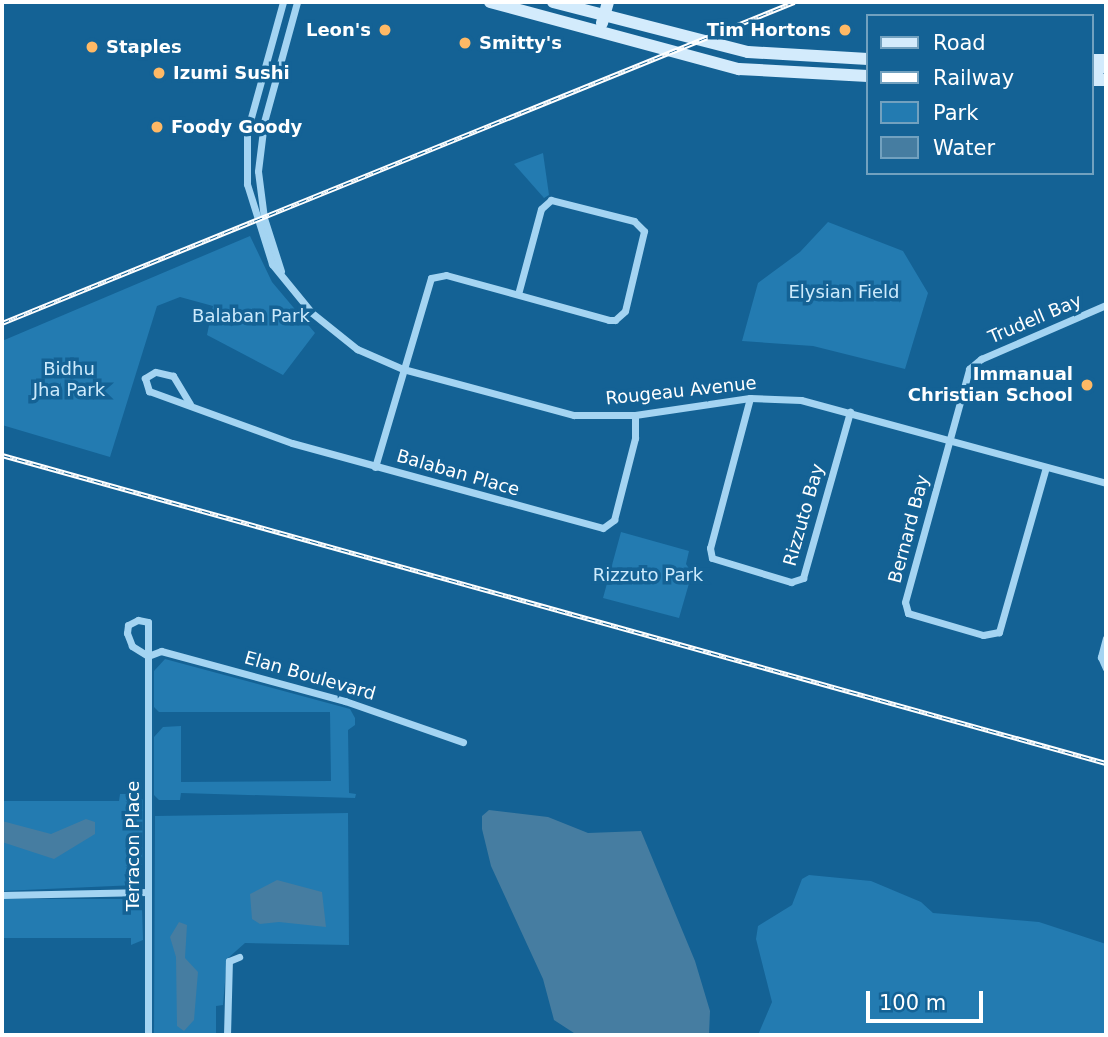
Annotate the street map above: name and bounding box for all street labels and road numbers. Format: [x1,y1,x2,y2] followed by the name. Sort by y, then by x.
[985,290,1085,348] street label: Trudell Bay
[604,372,758,410] street label: Rougeau Avenue
[394,445,522,501] street label: Balaban Place
[779,461,829,569] street label: Rizzuto Bay
[884,472,934,586] street label: Bernard Bay
[242,647,378,705] street label: Elan Boulevard
[122,781,144,911] street label: Terracon Place

